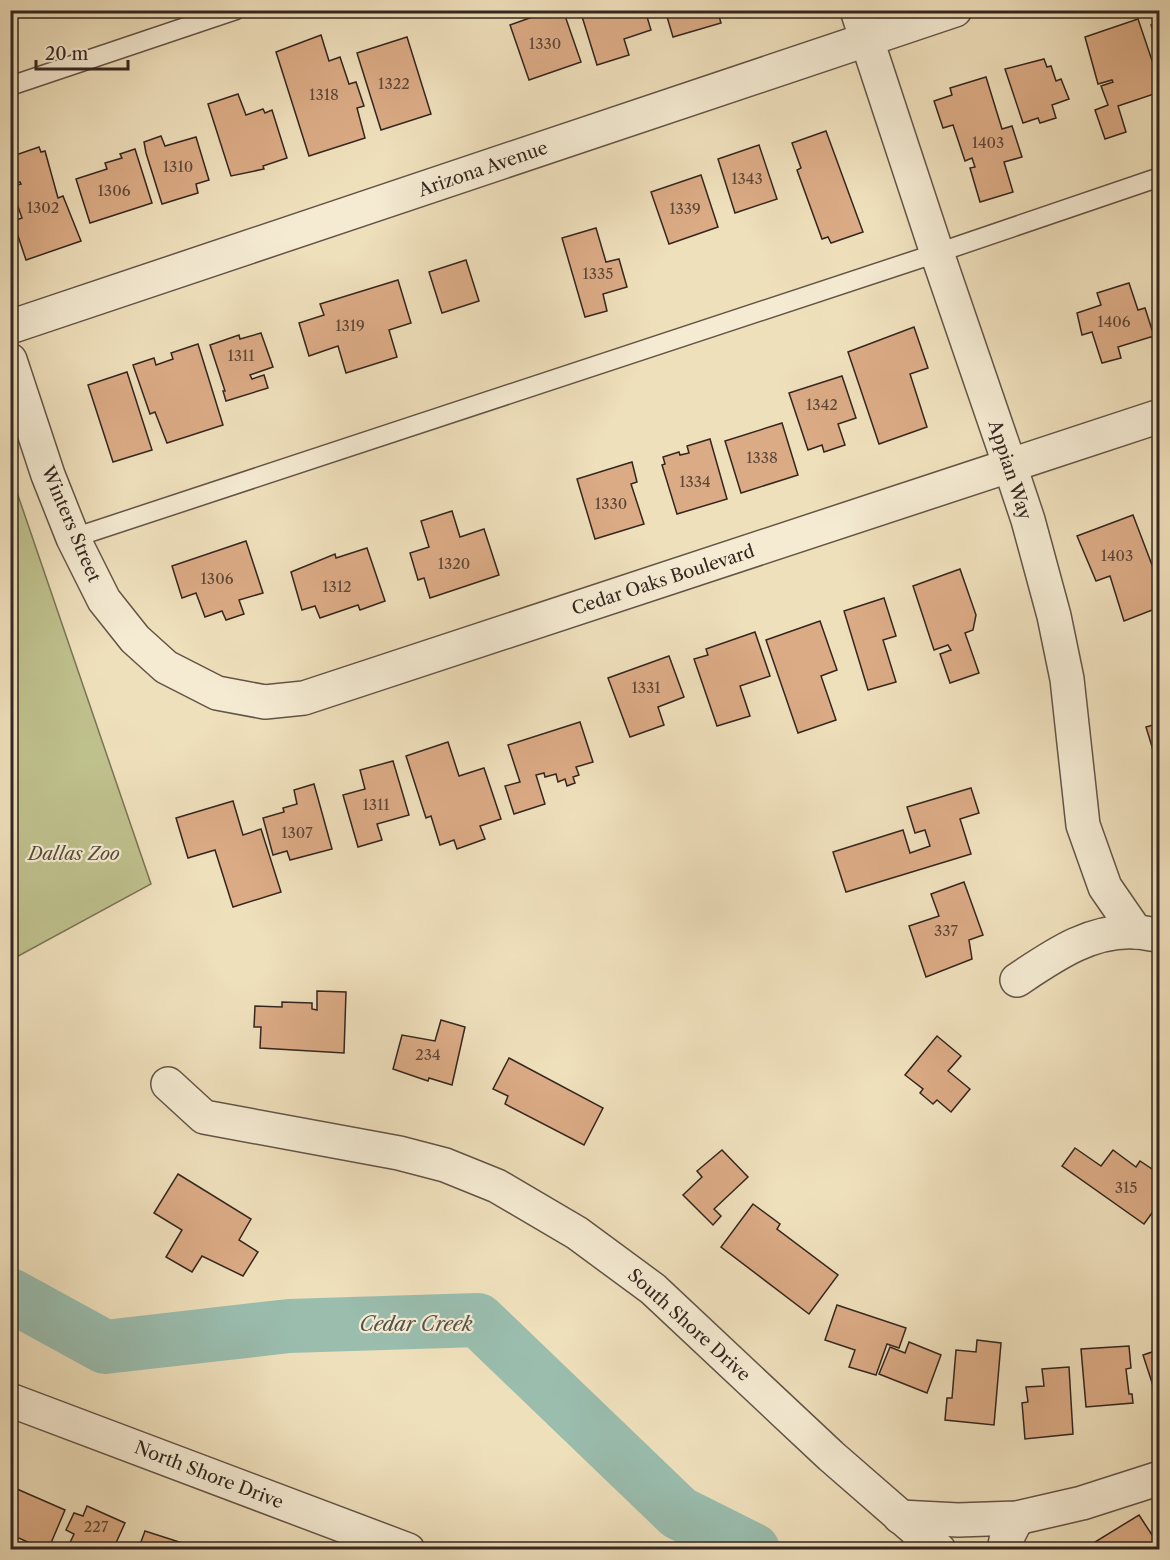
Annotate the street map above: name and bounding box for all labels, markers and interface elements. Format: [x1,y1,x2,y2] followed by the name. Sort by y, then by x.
[36,33,128,71] scale bar
[529,34,561,53] house number: 1330
[45,43,89,65] text: 20 m
[378,74,410,93] house number: 1322
[309,85,339,104] house number: 1318
[972,133,1004,152] house number: 1403
[415,137,551,202] street label: Arizona Avenue
[163,157,193,176] house number: 1310
[731,169,763,188] house number: 1343
[98,181,131,200] house number: 1306
[27,198,59,217] house number: 1302
[669,199,701,218] house number: 1339
[583,264,613,283] house number: 1335
[1097,312,1131,331] house number: 1406
[335,316,365,335] house number: 1319
[227,346,255,365] house number: 1311
[806,395,838,414] house number: 1342
[983,417,1037,523] street label: Appian Way
[746,448,778,467] house number: 1338
[36,462,106,586] street label: Winters Street
[679,472,711,491] house number: 1334
[595,494,627,513] house number: 1330
[569,540,757,620] street label: Cedar Oaks Boulevard
[1101,546,1133,565] house number: 1403
[438,554,470,573] house number: 1320
[201,569,234,588] house number: 1306
[322,577,352,596] house number: 1312
[631,678,661,697] house number: 1331
[362,795,390,814] house number: 1311
[281,823,313,842] house number: 1307
[26,843,120,865] park label: Dallas Zoo
[934,921,959,940] house number: 337
[415,1045,441,1064] house number: 234
[1115,1178,1137,1197] house number: 315
[623,1264,755,1386] street label: South Shore Drive
[359,1312,473,1336] water label: Cedar Creek
[132,1437,286,1513] street label: North Shore Drive
[84,1517,109,1536] house number: 227

